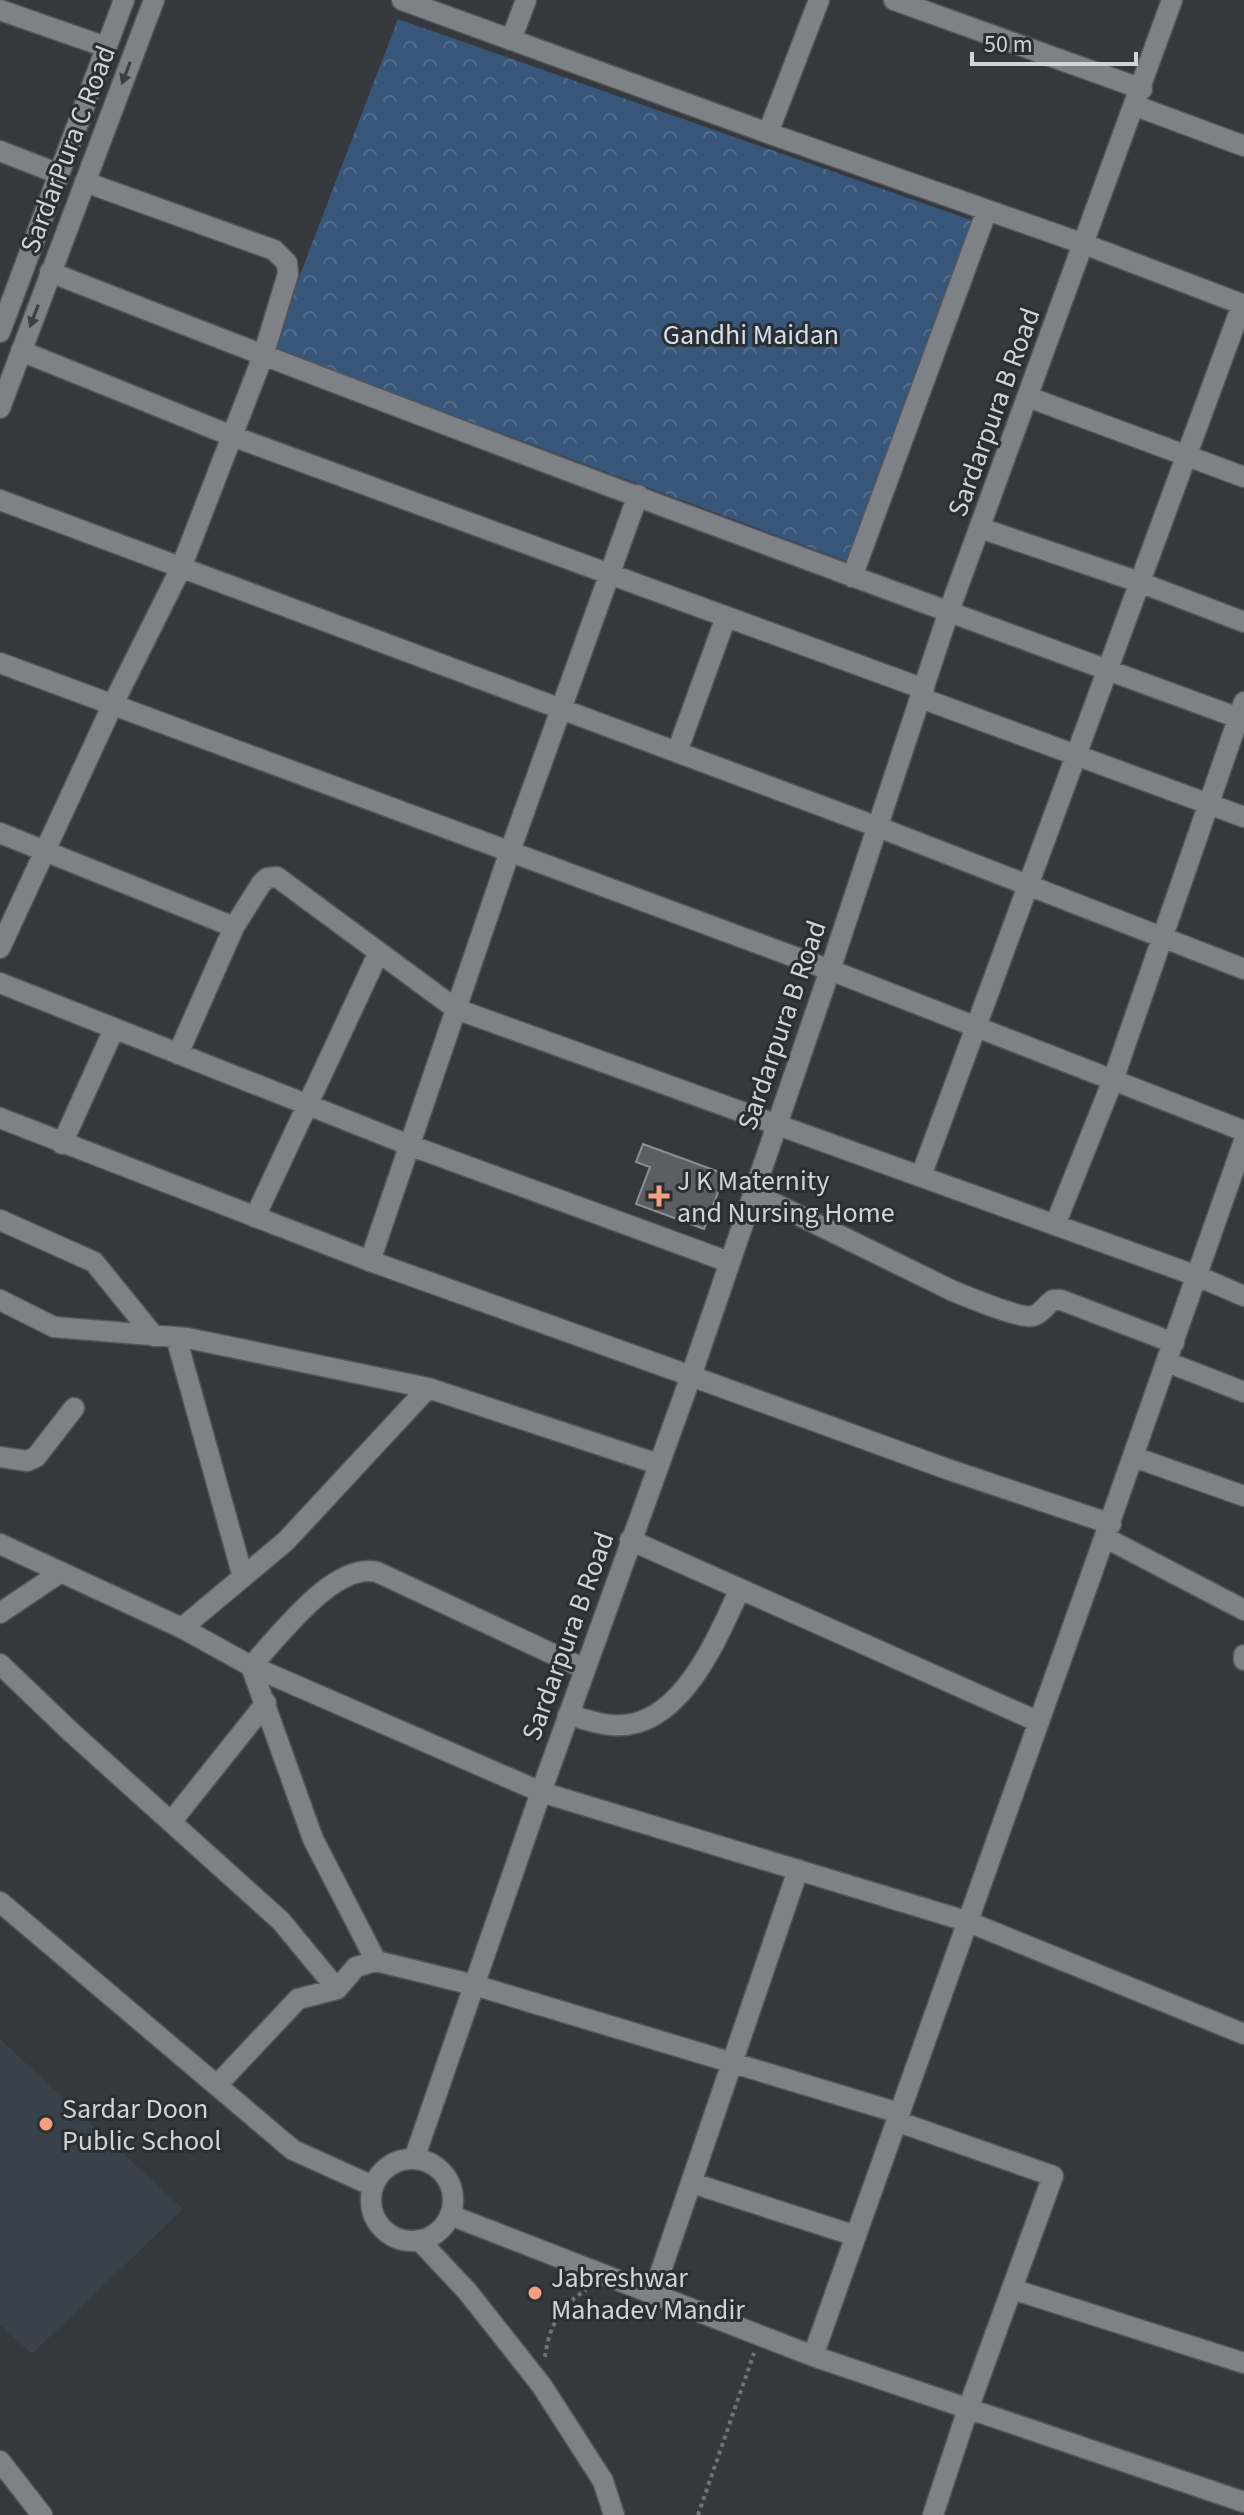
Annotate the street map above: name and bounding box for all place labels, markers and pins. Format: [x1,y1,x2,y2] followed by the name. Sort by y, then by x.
[677,1161,895,1233] place label: J K Maternity and Nursing Home
[648,1185,670,1207] marker: J K Maternity and Nursing Home
[62,2089,221,2161] place label: Sardar Doon Public School
[37,2115,55,2133] marker: Sardar Doon Public School
[551,2258,745,2330] place label: Jabreshwar Mahadev Mandir
[526,2284,544,2302] marker: Jabreshwar Mahadev Mandir

